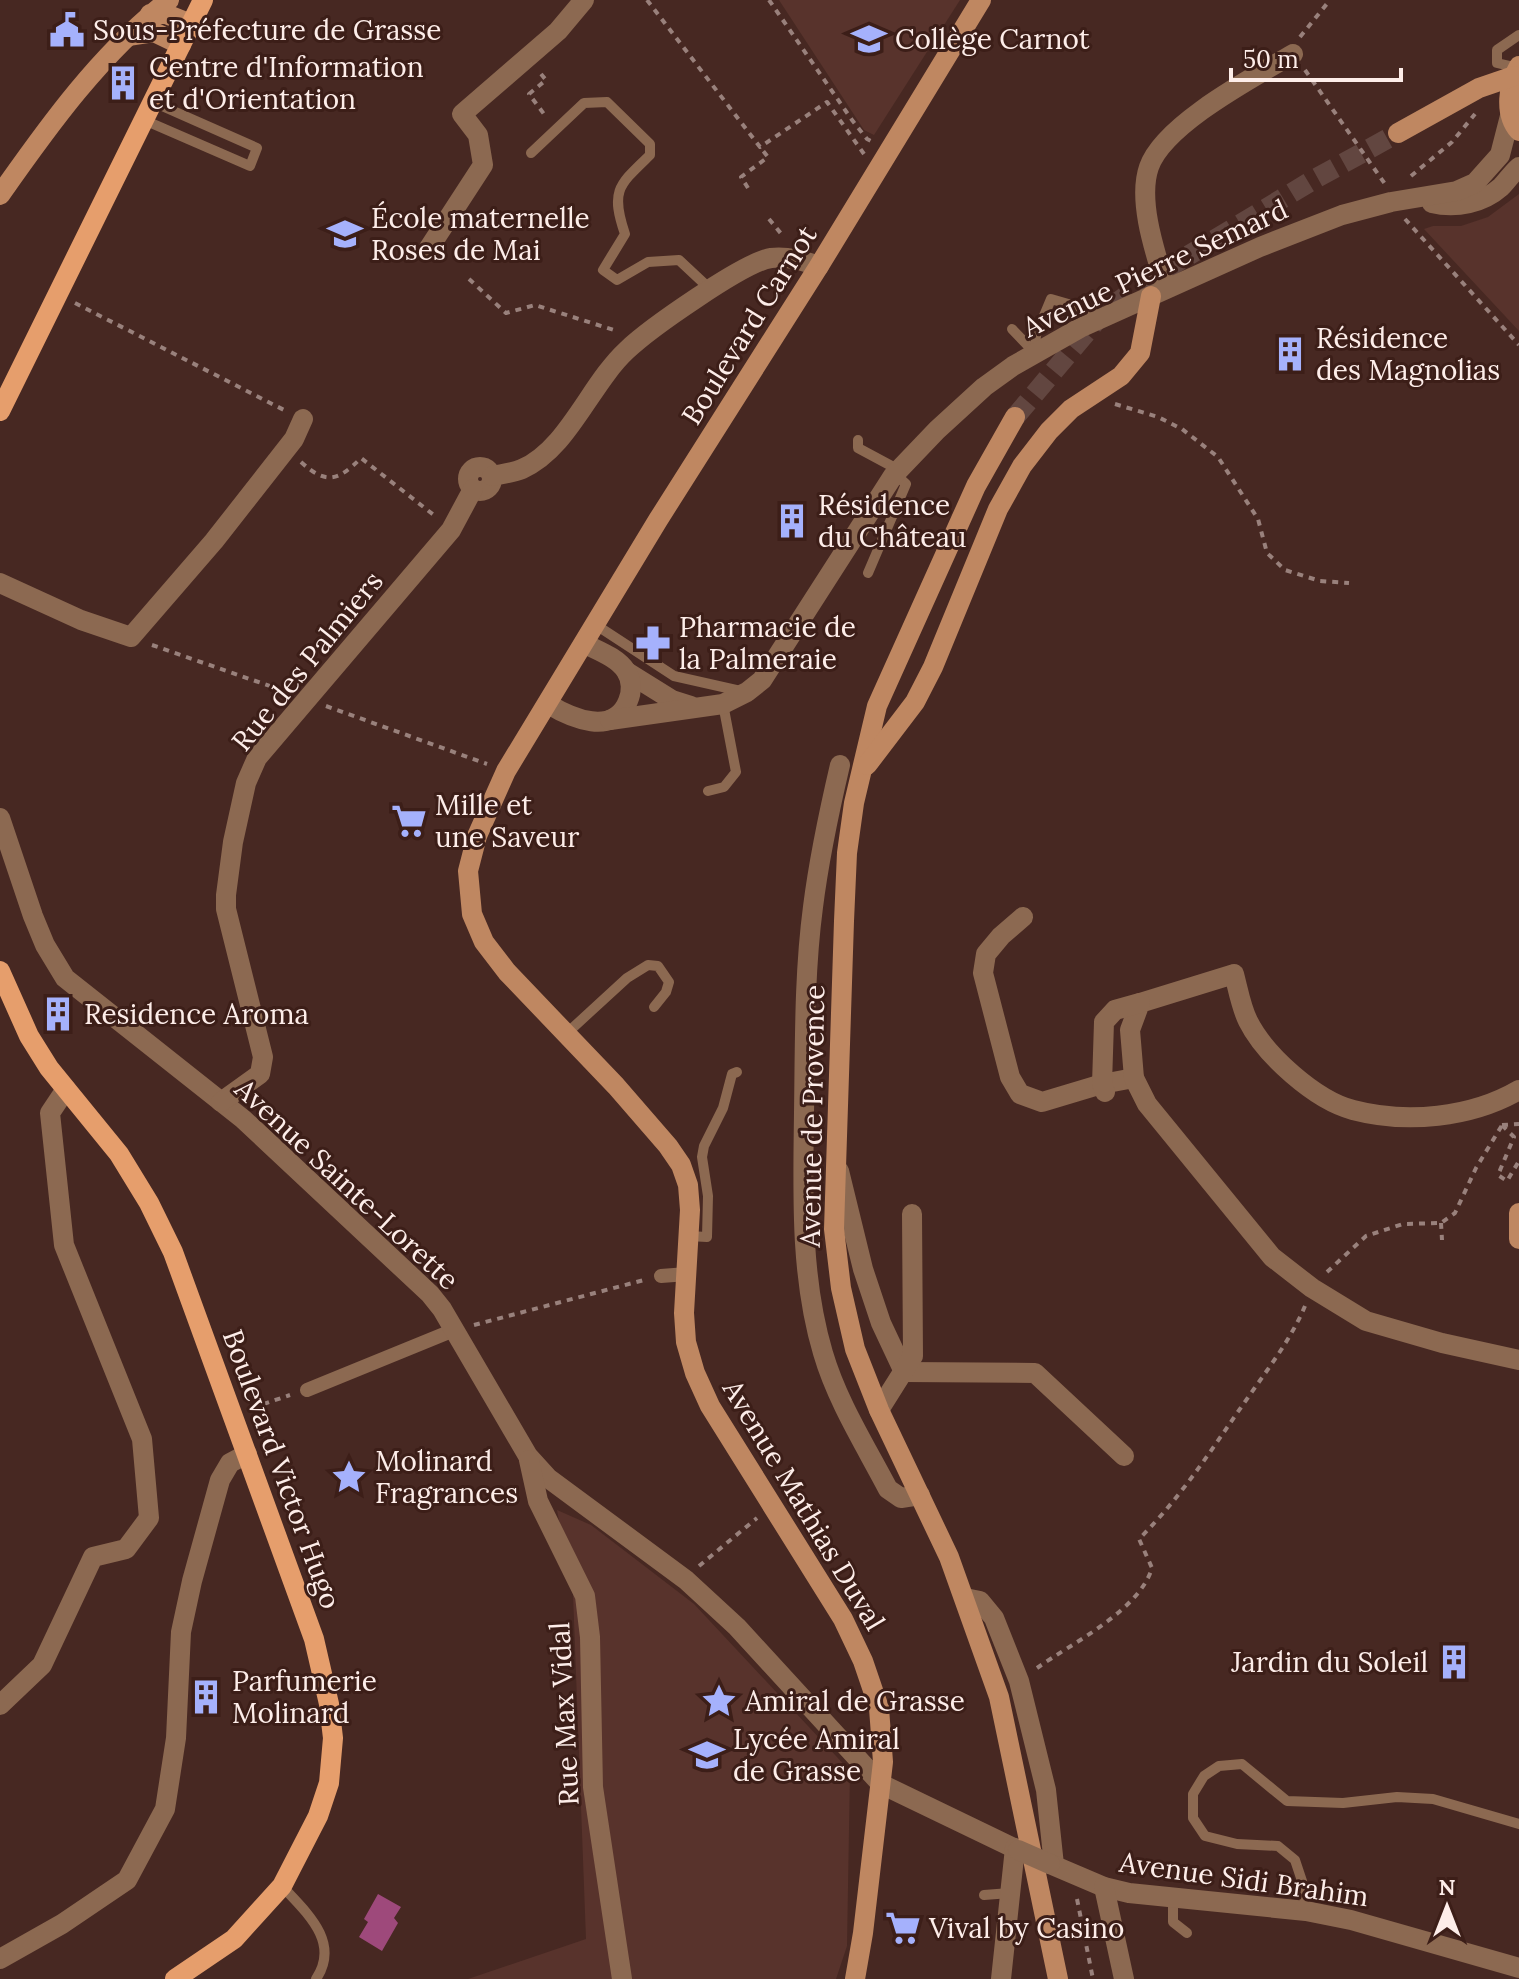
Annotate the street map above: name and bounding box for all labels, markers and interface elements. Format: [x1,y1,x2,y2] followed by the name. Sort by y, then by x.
[48,11,86,49] public building icon: Sous-Préfecture de Grasse
[93,12,441,48] place label: Sous-Préfecture de Grasse
[850,20,888,58] school or university icon: Collège Carnot
[895,21,1090,57] place label: Collège Carnot
[1231,32,1401,82] scale bar
[1243,44,1299,75] text: 50 m
[149,49,424,117] place label: Centre d'Information et d'Orientation
[104,64,142,102] building icon: Centre d'Information et d'Orientation
[1016,191,1293,346] street label: Avenue Pierre Semard
[371,200,590,268] place label: École maternelle Roses de Mai
[326,215,364,253] school or university icon: École maternelle Roses de Mai
[673,219,825,431] street label: Boulevard Carnot
[1316,320,1500,388] place label: Résidence des Magnolias
[1271,335,1309,373] building icon: Résidence des Magnolias
[818,487,966,555] place label: Résidence du Château
[773,502,811,540] building icon: Résidence du Château
[223,564,391,758] street label: Rue des Palmiers
[679,609,856,677] place label: Pharmacie de la Palmeraie
[634,624,672,662] pharmacy icon: Pharmacie de la Palmeraie
[435,787,579,855] place label: Mille et une Saveur
[390,802,428,840] supermarket icon: Mille et une Saveur
[792,984,832,1249] street label: Avenue de Provence
[39,995,77,1033] building icon: Residence Aroma
[84,996,309,1032] place label: Residence Aroma
[227,1070,466,1297] street label: Avenue Sainte-Lorette
[215,1324,349,1614] street label: Boulevard Victor Hugo
[714,1372,893,1637] street label: Avenue Mathias Duval
[375,1443,518,1511] place label: Molinard Fragrances
[330,1458,368,1496] place icon: Molinard Fragrances
[541,1621,587,1807] street label: Rue Max Vidal
[1435,1643,1473,1681] building icon: Jardin du Soleil
[1230,1644,1428,1680] place label: Jardin du Soleil
[232,1663,377,1731] place label: Parfumerie Molinard
[187,1678,225,1716] building icon: Parfumerie Molinard
[700,1682,738,1720] place icon: Amiral de Grasse
[744,1683,965,1719] place label: Amiral de Grasse
[733,1721,900,1789] place label: Lycée Amiral de Grasse
[688,1736,726,1774] school or university icon: Lycée Amiral de Grasse
[1116,1844,1371,1914] street label: Avenue Sidi Brahim
[1407,1867,1487,1947] north arrow
[1438,1873,1456,1901] text: N
[884,1909,922,1947] supermarket icon: Vival by Casino
[928,1910,1124,1946] place label: Vival by Casino

